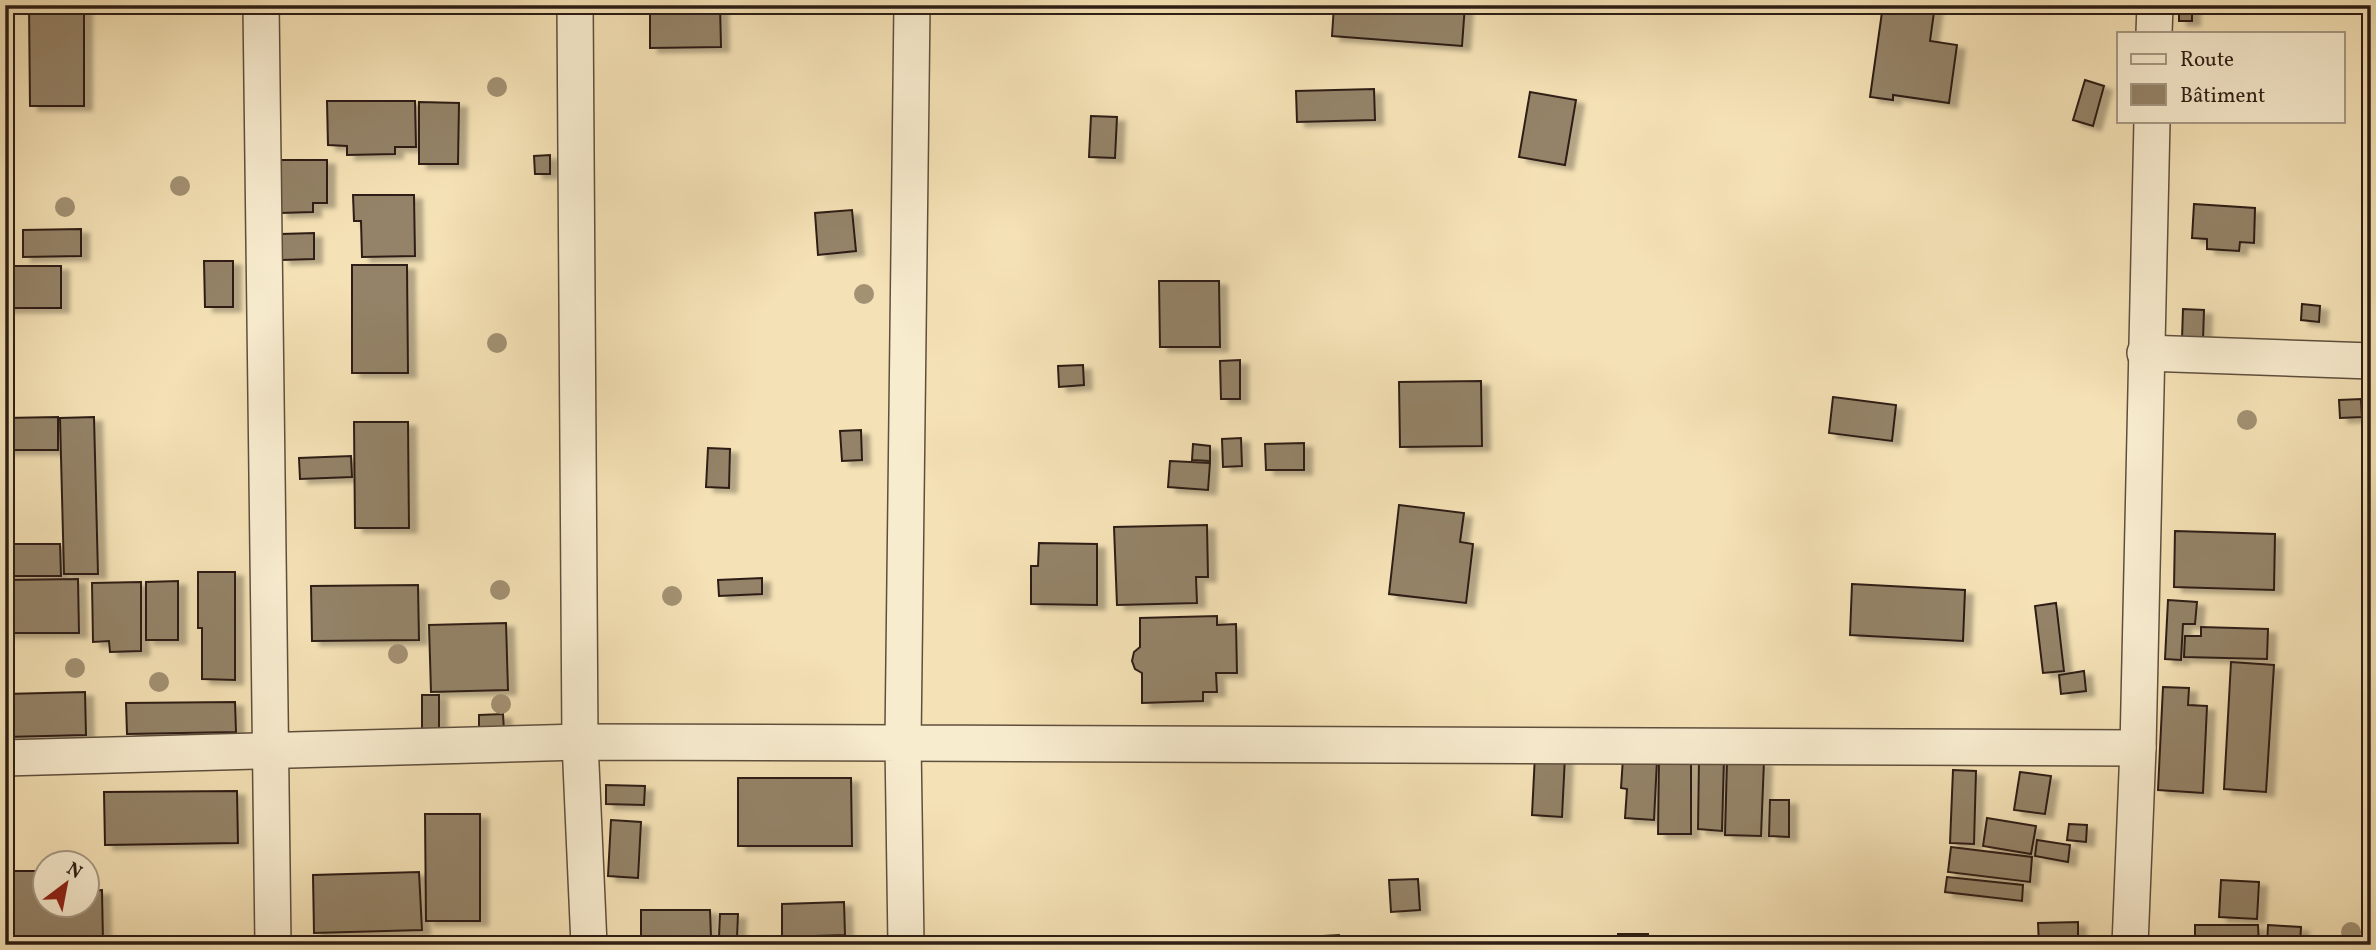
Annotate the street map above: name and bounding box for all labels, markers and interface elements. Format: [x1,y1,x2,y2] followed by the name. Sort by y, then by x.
[2117,32,2344,122] legend
[2180,46,2234,75] text: Route
[2180,82,2265,111] text: Bâtiment
[32,848,102,918] north arrow
[61,857,87,886] text: N

